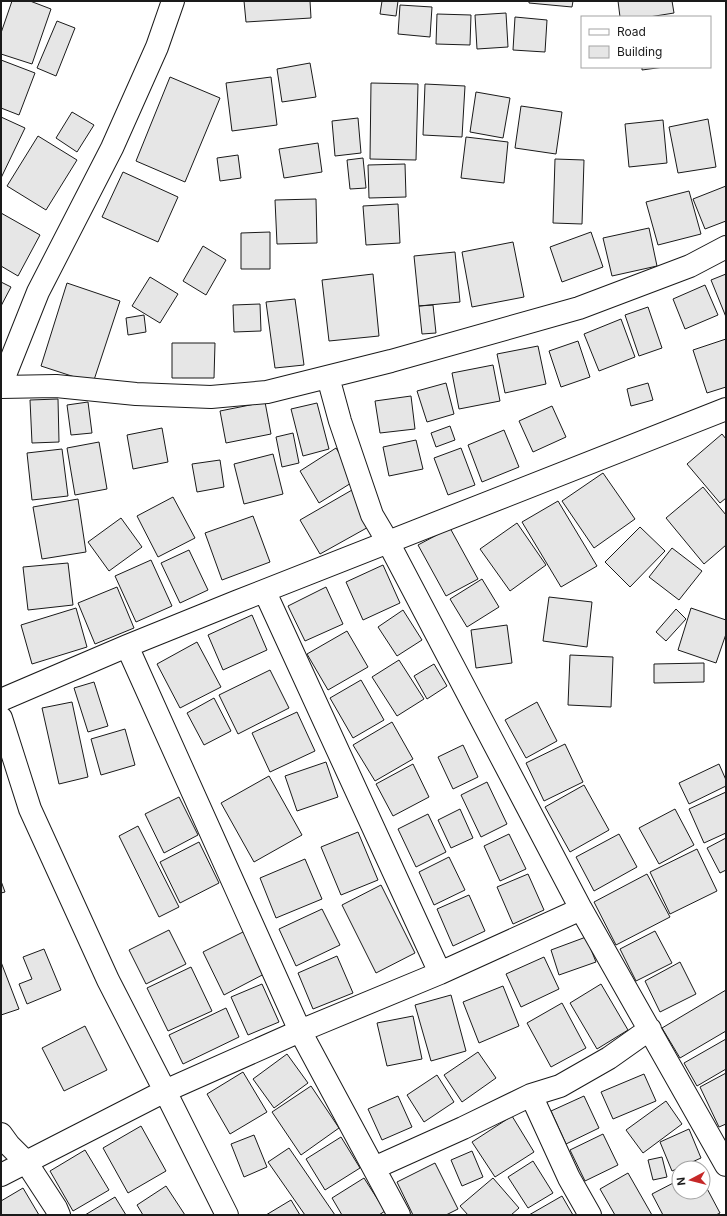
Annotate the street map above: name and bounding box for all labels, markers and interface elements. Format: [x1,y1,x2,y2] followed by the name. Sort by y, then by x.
[581,16,711,68] legend
[617,24,646,39] text: Road
[617,44,662,59] text: Building
[671,1160,711,1200] north arrow
[674,1176,689,1186] text: N

